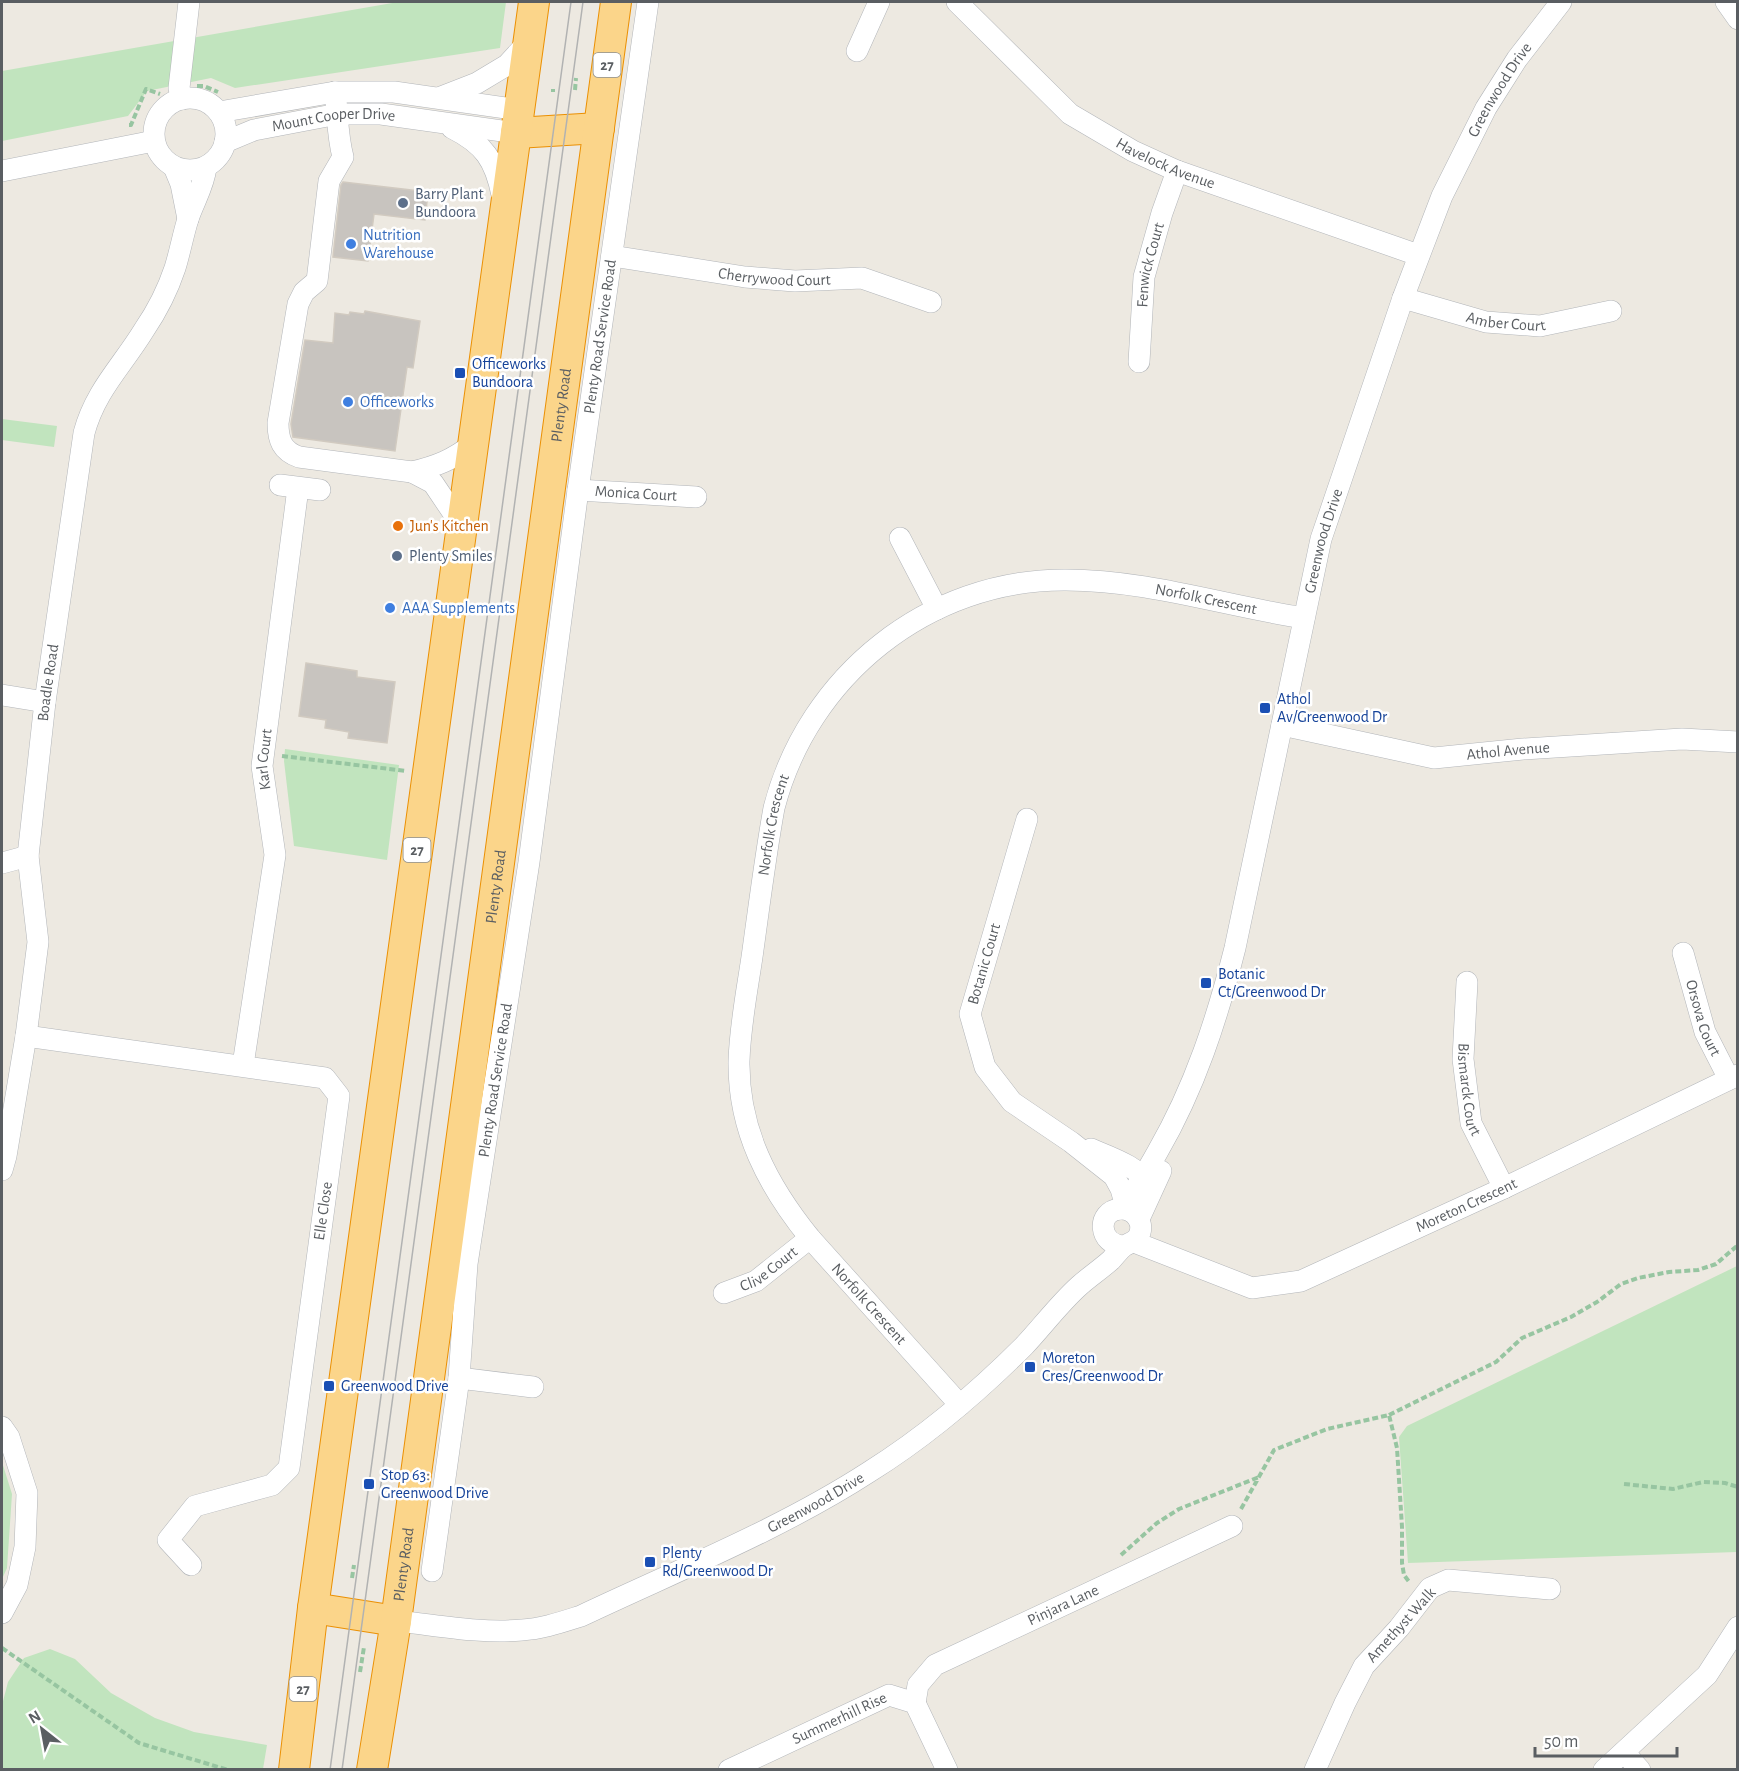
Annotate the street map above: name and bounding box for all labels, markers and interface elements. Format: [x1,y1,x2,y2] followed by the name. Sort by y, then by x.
[1465,39,1535,139] street label: Greenwood Drive
[594,53,620,77] road number: 27
[270,106,396,134] street label: Mount Cooper Drive
[1113,135,1217,192] street label: Havelock Avenue
[415,186,484,220] place label: Barry Plant Bundoora
[396,196,410,210] marker: Barry Plant Bundoora
[1134,221,1167,308] street label: Fenwick Court
[363,227,434,261] place label: Nutrition Warehouse
[344,237,358,251] marker: Nutrition Warehouse
[581,258,619,415] street label: Plenty Road Service Road
[717,265,831,289] street label: Cherrywood Court
[1464,309,1547,334] street label: Amber Court
[472,356,546,390] place label: Officeworks Bundoora
[453,366,467,380] marker: Officeworks Bundoora
[548,367,574,443] street label: Plenty Road
[360,394,434,410] place label: Officeworks
[341,395,355,409] marker: Officeworks
[594,483,677,504] street label: Monica Court
[1302,487,1346,595] street label: Greenwood Drive
[410,518,489,534] place label: Jun's Kitchen
[391,519,405,533] marker: Jun's Kitchen
[409,548,493,565] place label: Plenty Smiles
[390,549,404,563] marker: Plenty Smiles
[1154,581,1258,617] street label: Norfolk Crescent
[402,600,515,616] place label: AAA Supplements
[383,601,397,615] marker: AAA Supplements
[35,643,61,722] street label: Boadle Road
[1277,691,1388,725] place label: Athol Av/Greenwood Dr
[1258,701,1272,715] marker: Athol Av/Greenwood Dr
[254,728,275,791] street label: Karl Court
[1466,739,1550,763] street label: Athol Avenue
[755,772,792,877] street label: Norfolk Crescent
[404,838,430,862] road number: 27
[483,849,509,925] street label: Plenty Road
[965,922,1003,1006] street label: Botanic Court
[1218,966,1326,1000] place label: Botanic Ct/Greenwood Dr
[1199,976,1213,990] marker: Botanic Ct/Greenwood Dr
[1683,978,1724,1059] street label: Orsova Court
[476,1002,515,1159] street label: Plenty Road Service Road
[1455,1043,1484,1139] street label: Bismarck Court
[1413,1175,1519,1235] street label: Moreton Crescent
[311,1181,335,1241] street label: Elle Close
[738,1243,800,1294] street label: Clive Court
[829,1260,909,1348] street label: Norfolk Crescent
[1042,1350,1164,1384] place label: Moreton Cres/Greenwood Dr
[1023,1360,1037,1374] marker: Moreton Cres/Greenwood Dr
[341,1378,449,1394] place label: Greenwood Drive
[322,1379,336,1393] marker: Greenwood Drive
[381,1467,489,1501] place label: Stop 63: Greenwood Drive
[765,1469,867,1536] street label: Greenwood Drive
[362,1477,376,1491] marker: Stop 63: Greenwood Drive
[391,1527,417,1602] street label: Plenty Road
[662,1545,774,1579] place label: Plenty Rd/Greenwood Dr
[643,1555,657,1569] marker: Plenty Rd/Greenwood Dr
[1025,1582,1101,1628] street label: Pinjara Lane
[1363,1584,1440,1666] street label: Amethyst Walk
[290,1677,316,1701] road number: 27
[790,1689,889,1747] street label: Summerhill Rise
[12,1699,72,1759] north arrow
[26,1707,44,1727] text: N
[1535,1720,1678,1758] scale bar
[1544,1733,1578,1751] text: 50 m

